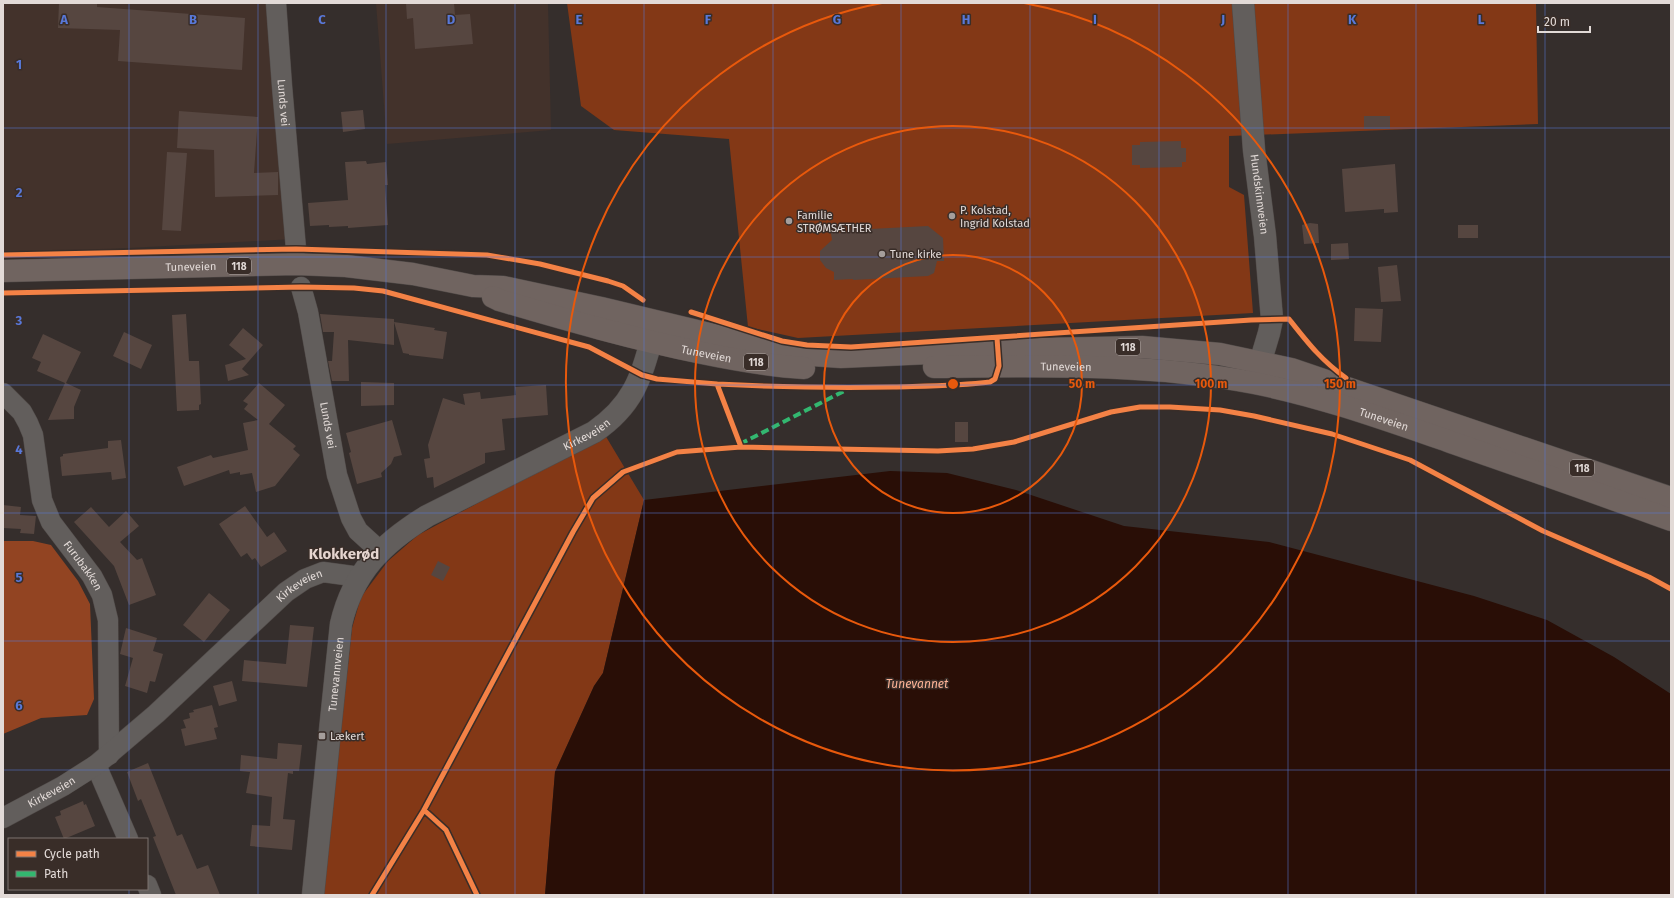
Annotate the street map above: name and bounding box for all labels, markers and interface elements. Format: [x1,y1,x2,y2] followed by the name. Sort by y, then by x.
[1538,8,1590,34] scale bar
[59,12,68,27] text: A
[189,12,197,27] text: B
[318,12,326,27] text: C
[447,12,456,27] text: D
[576,12,583,27] text: E
[705,12,712,27] text: F
[833,12,841,27] text: G
[962,12,970,27] text: H
[1093,12,1097,27] text: I
[1220,12,1225,27] text: J
[1348,12,1357,27] text: K
[1478,12,1485,27] text: L
[1544,15,1570,29] text: 20 m
[16,57,22,72] text: 1
[275,79,291,127] street label: Lunds vei
[1248,154,1271,235] street label: Hundskinnveien
[16,185,23,200] text: 2
[960,204,1030,230] place label: P. Kolstad, Ingrid Kolstad
[797,209,872,235] place label: Familie STRØMSÆTHER
[947,211,957,221] marker: P. Kolstad, Ingrid Kolstad
[784,216,794,226] marker: Familie STRØMSÆTHER
[890,248,942,261] place label: Tune kirke
[877,249,887,259] marker: Tune kirke
[227,258,251,274] road number: 118
[165,260,217,274] street label: Tuneveien
[15,313,23,328] text: 3
[1116,339,1140,355] road number: 118
[680,343,733,366] street label: Tuneveien
[744,354,768,370] road number: 118
[1040,360,1092,374] street label: Tuneveien
[946,377,960,391] centre of rings
[1069,377,1095,391] text: 50 m
[1195,377,1227,391] text: 100 m
[1324,377,1356,391] text: 150 m
[317,401,338,450] street label: Lunds vei
[1358,405,1410,434] street label: Tuneveien
[561,416,613,453] street label: Kirkeveien
[15,442,23,457] text: 4
[1570,460,1594,476] road number: 118
[61,538,105,593] street label: Furubakken
[309,545,379,563] district label: Klokkerød
[274,567,324,605] street label: Kirkeveien
[16,570,23,585] text: 5
[326,636,347,712] street label: Tunevannveien
[886,677,949,691] water label: Tunevannet
[15,698,23,713] text: 6
[330,730,364,743] place label: Lækert
[317,731,327,741] marker: Lækert
[26,774,78,811] street label: Kirkeveien
[8,838,148,890] legend
[44,847,100,861] text: Cycle path
[44,867,68,881] text: Path

